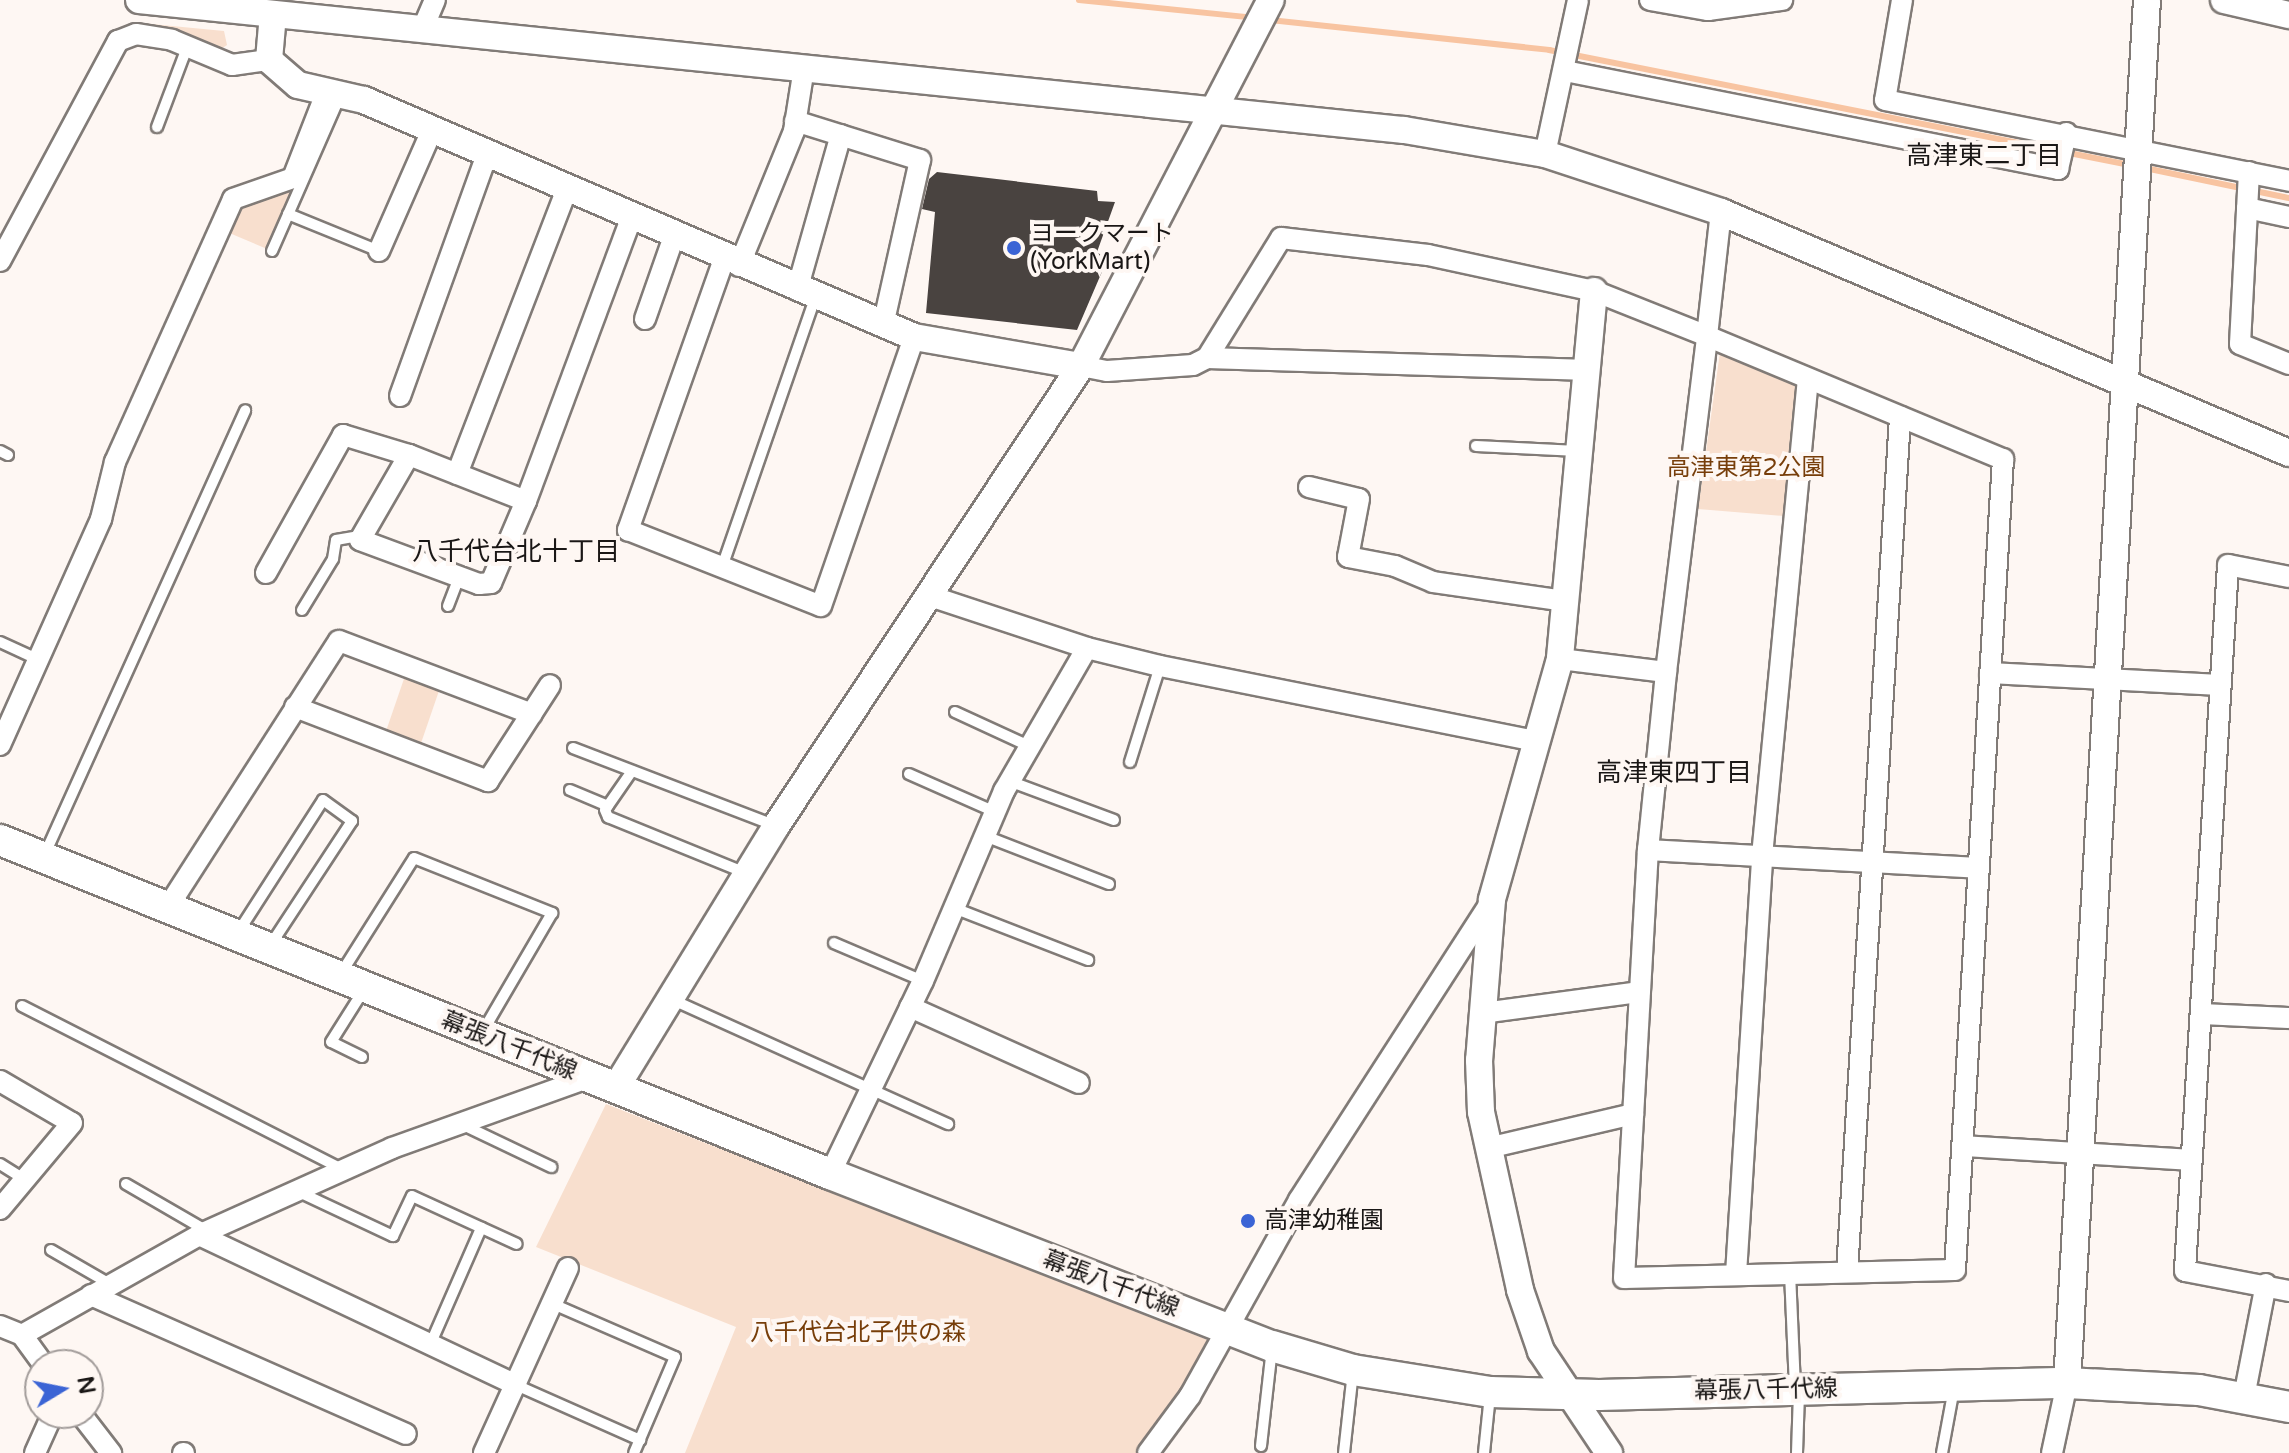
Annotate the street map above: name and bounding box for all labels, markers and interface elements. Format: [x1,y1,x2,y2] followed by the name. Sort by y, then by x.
[1906,140,2062,172] district label: 高津東二丁目
[1030,220,1174,276] place label: ヨークマート (YorkMart)
[1005,239,1023,257] marker: ヨークマート (YorkMart)
[1666,454,1826,482] park label: 高津東第2公園
[412,536,620,568] district label: 八千代台北十丁目
[1596,757,1752,789] district label: 高津東四丁目
[437,1006,581,1086] street label: 幕張八千代線
[1264,1207,1384,1235] place label: 高津幼稚園
[1239,1212,1257,1230] marker: 高津幼稚園
[1039,1245,1183,1323] street label: 幕張八千代線
[750,1319,966,1347] park label: 八千代台北子供の森
[24,1349,104,1429] north arrow
[71,1374,100,1396] text: N
[1694,1374,1838,1406] street label: 幕張八千代線

